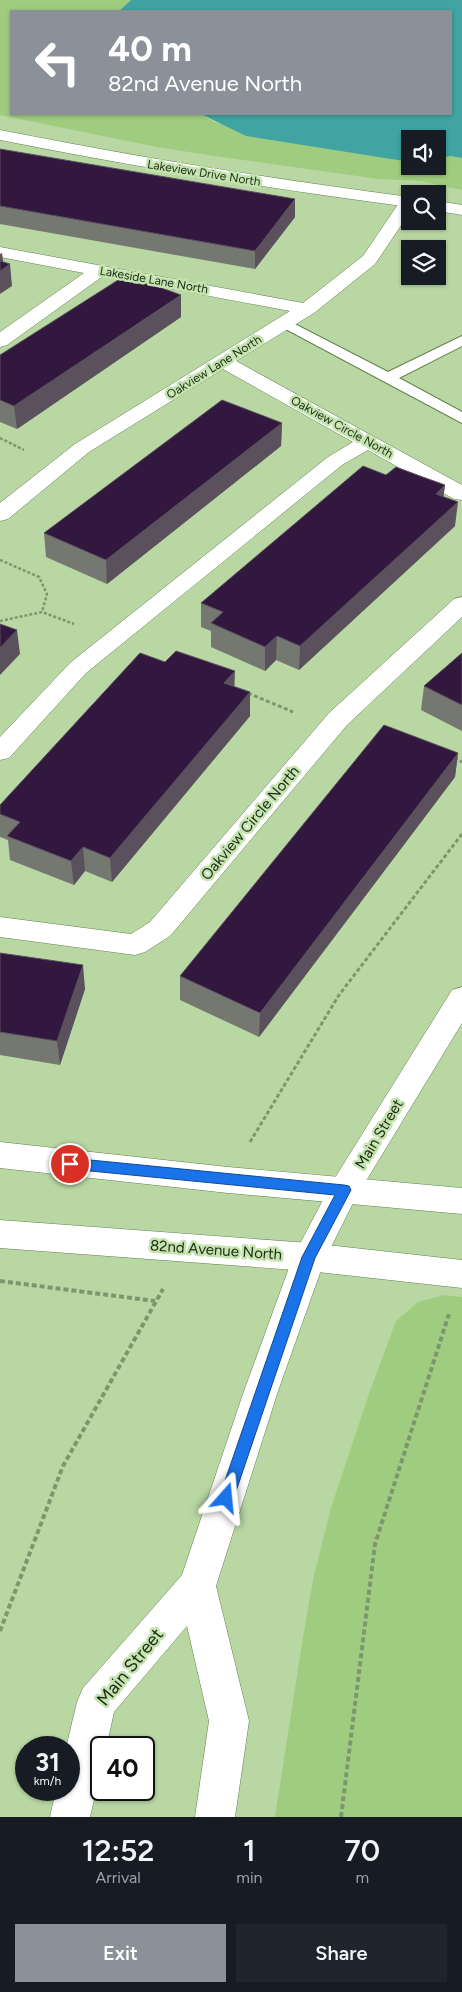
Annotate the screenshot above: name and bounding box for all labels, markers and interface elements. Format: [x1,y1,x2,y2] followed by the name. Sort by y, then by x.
[108,28,192,70] text: 40 m
[25,30,90,95] icon: left
[108,70,302,97] text: 82nd Avenue North
[401,130,446,285] map controls
[401,130,446,175] button: sound
[146,157,262,189] street label: Lakeview Drive North
[401,185,446,230] button: search
[401,240,446,285] button: layers
[99,264,209,296] street label: Lakeside Lane North
[164,332,264,402] street label: Oakview Lane North
[288,393,396,461] street label: Oakview Circle North
[197,762,303,884] street label: Oakview Circle North
[351,1096,407,1172] street label: Main Street
[49,1143,91,1185] pin
[56,1150,84,1178] icon: arrive
[149,1236,283,1264] street label: 82nd Avenue North
[199,1471,251,1523] position arrow
[92,1624,168,1710] street label: Main Street
[90,1736,155,1801] speed limit sign: 40
[35,1747,60,1777] text: 31
[34,1774,61,1788] text: km/h
[82,1832,154,1869] text: 12:52
[243,1832,256,1869] text: 1
[344,1832,380,1869] text: 70
[96,1868,141,1887] text: Arrival
[236,1868,263,1887] text: min
[355,1868,369,1887] text: m
[15,1924,226,1982] button: Exit
[236,1924,447,1982] button: Share

